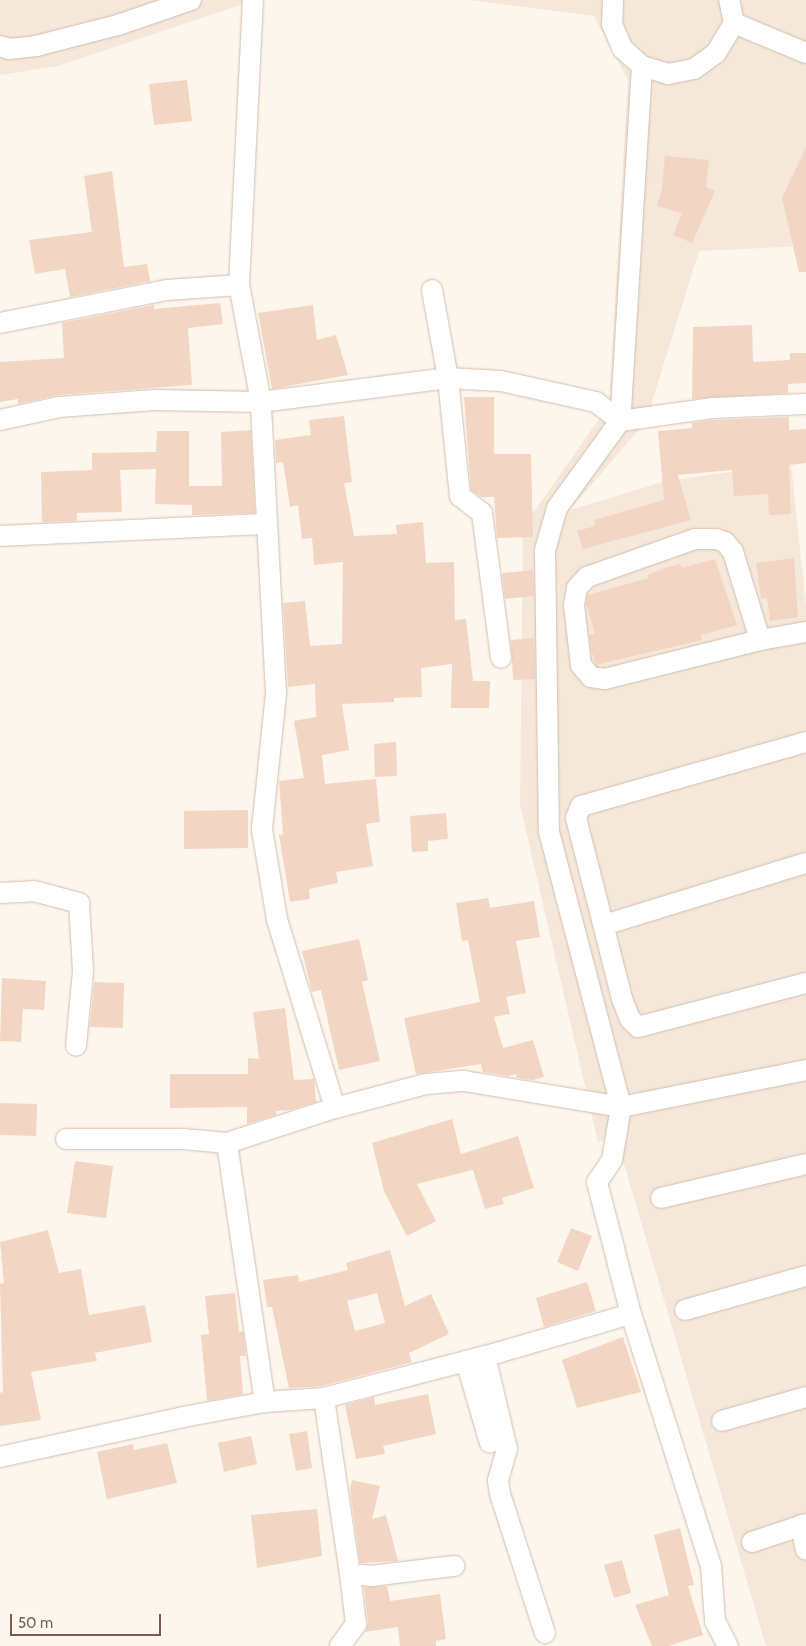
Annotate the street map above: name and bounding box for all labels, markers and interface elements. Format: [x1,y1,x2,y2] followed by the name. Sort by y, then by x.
[12,1604,164,1636] scale bar
[18,1614,53,1632] text: 50 m

